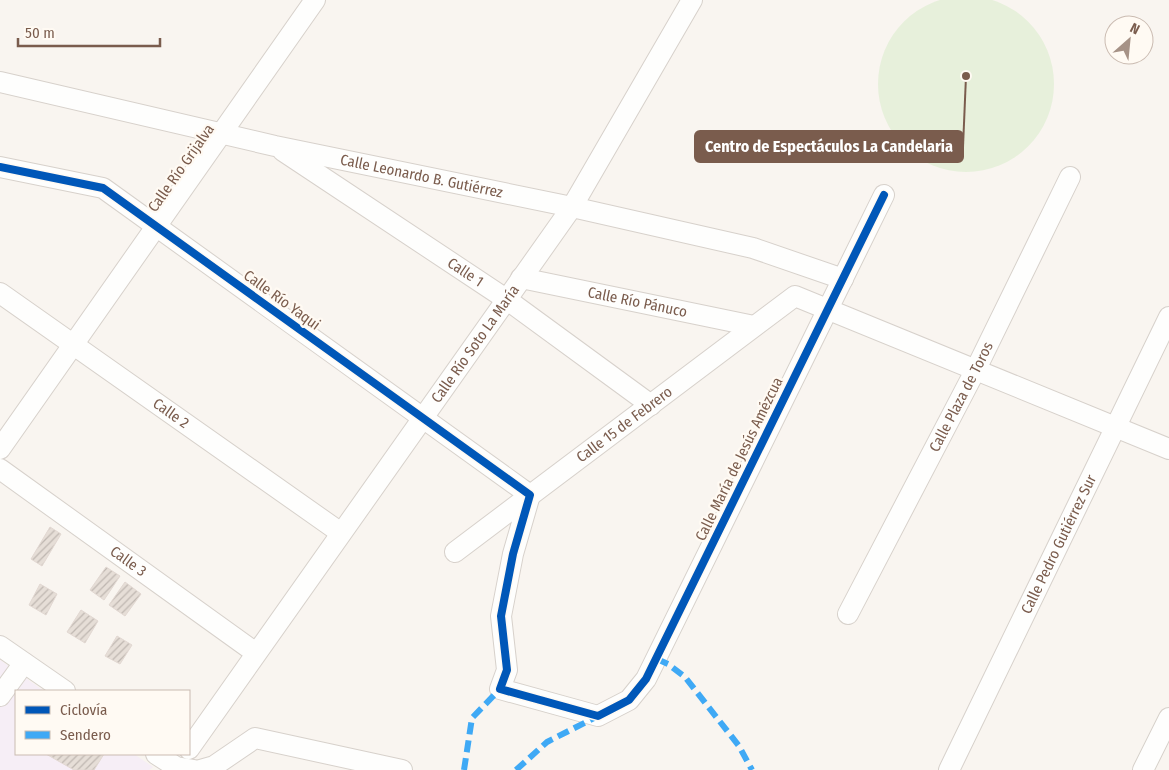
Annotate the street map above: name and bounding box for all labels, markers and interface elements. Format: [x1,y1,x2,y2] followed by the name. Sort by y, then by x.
[18,15,160,47] scale bar
[1104,15,1154,65] north arrow
[1127,19,1142,38] text: N
[25,24,55,42] text: 50 m
[144,121,218,215] street label: Calle Río Grijalva
[695,131,963,162] callout: Centro de Espectáculos La Candelaria
[705,137,953,156] text: Centro de Espectáculos La Candelaria
[339,151,505,202] street label: Calle Leonardo B. Gutiérrez
[444,254,487,290] street label: Calle 1
[240,266,324,334] street label: Calle Río Yaqui
[427,281,523,406] street label: Calle Río Soto La María
[586,283,689,321] street label: Calle Río Pánuco
[925,339,997,455] street label: Calle Plaza de Toros
[691,374,787,544] street label: Calle María de Jesús Amézcua
[573,383,676,466] street label: Calle 15 de Febrero
[149,394,193,432] street label: Calle 2
[1017,471,1100,617] street label: Calle Pedro Gutiérrez Sur
[107,542,150,580] street label: Calle 3
[15,690,190,755] legend
[60,701,107,719] text: Ciclovía
[60,726,111,744] text: Sendero

